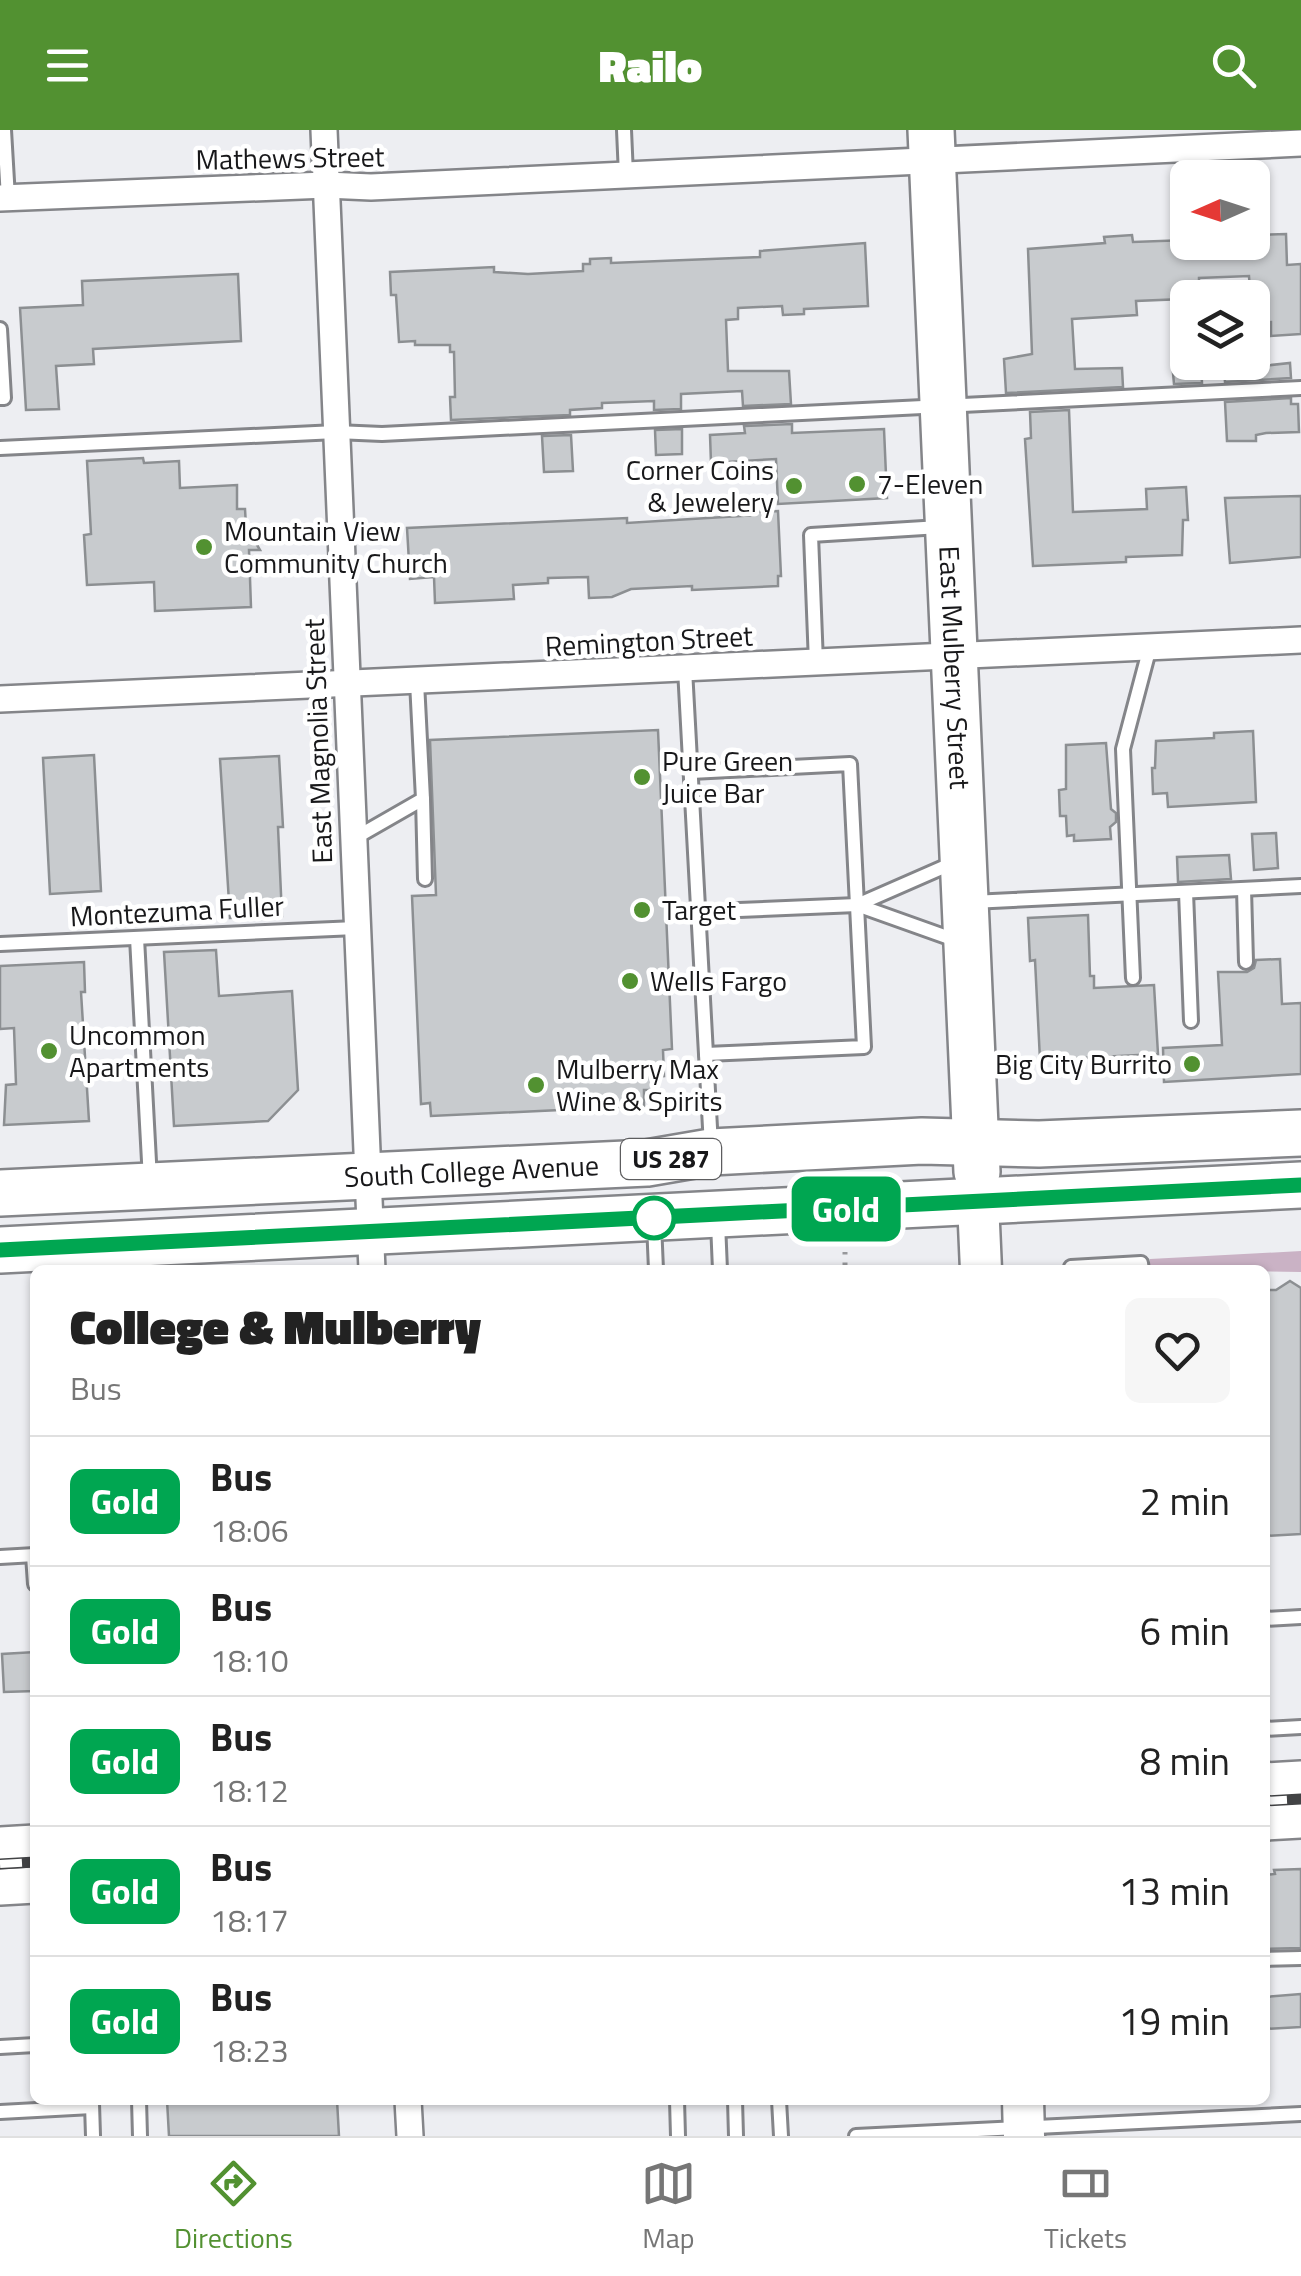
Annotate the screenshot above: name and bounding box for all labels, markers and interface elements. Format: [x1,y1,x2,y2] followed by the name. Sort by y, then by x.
[599,31,702,99] text: Railo
[40,38,95,93] icon: menu
[1206,38,1261,93] icon: search
[195,134,385,181] street label: Mathews Street
[1170,160,1270,260] north arrow
[1170,160,1270,380] map controls
[1170,280,1270,380] button: layers
[626,448,774,523] place label: Corner Coins & Jewelery
[877,462,983,505] place label: 7-Eleven
[846,473,868,495] marker: 7-Eleven
[783,475,805,497] marker: Corner Coins & Jewelery
[224,509,448,584] place label: Mountain View Community Church
[193,536,215,558] marker: Mountain View Community Church
[928,545,982,790] street label: East Mulberry Street
[544,614,754,667] street label: Remington Street
[292,618,343,864] street label: East Magnolia Street
[662,739,793,814] place label: Pure Green Juice Bar
[631,766,653,788] marker: Pure Green Juice Bar
[69,883,285,938] street label: Montezuma Fuller
[662,888,736,931] place label: Target
[631,899,653,921] marker: Target
[650,959,787,1002] place label: Wells Fargo
[619,970,641,992] marker: Wells Fargo
[69,1013,209,1088] place label: Uncommon Apartments
[38,1040,60,1062] marker: Uncommon Apartments
[995,1042,1172,1085] place label: Big City Burrito
[556,1047,722,1122] place label: Mulberry Max Wine & Spirits
[1181,1053,1203,1075] marker: Big City Burrito
[525,1074,547,1096] marker: Mulberry Max Wine & Spirits
[621,1139,721,1179] road number: US 287
[343,1143,600,1198] street label: South College Avenue
[776,1176,916,1242] line badge: Gold
[812,1182,880,1236] text: Gold
[633,1197,675,1239] unlabelled marker
[70,1290,481,1363] text: College & Mulberry
[1125,1298,1230,1403] button: heart
[70,1364,122,1412] text: Bus
[210,1448,272,1506] text: Bus
[1140,1472,1230,1530] text: 2 min
[91,1474,159,1528] text: Gold
[210,1506,289,1554] text: 18:06
[210,1578,272,1636] text: Bus
[1140,1602,1230,1660] text: 6 min
[91,1604,159,1658] text: Gold
[210,1636,289,1684] text: 18:10
[210,1708,272,1766] text: Bus
[1140,1732,1230,1790] text: 8 min
[91,1734,159,1788] text: Gold
[210,1766,289,1814] text: 18:12
[210,1838,272,1896] text: Bus
[1119,1862,1230,1920] text: 13 min
[91,1864,159,1918] text: Gold
[210,1896,289,1944] text: 18:17
[210,1968,272,2026] text: Bus
[1119,1992,1230,2050] text: 19 min
[91,1994,159,2048] text: Gold
[210,2026,289,2074] text: 18:23
[174,2156,293,2259] tab: Directions
[641,2156,696,2259] tab: Map
[1044,2156,1127,2259] tab: Tickets

